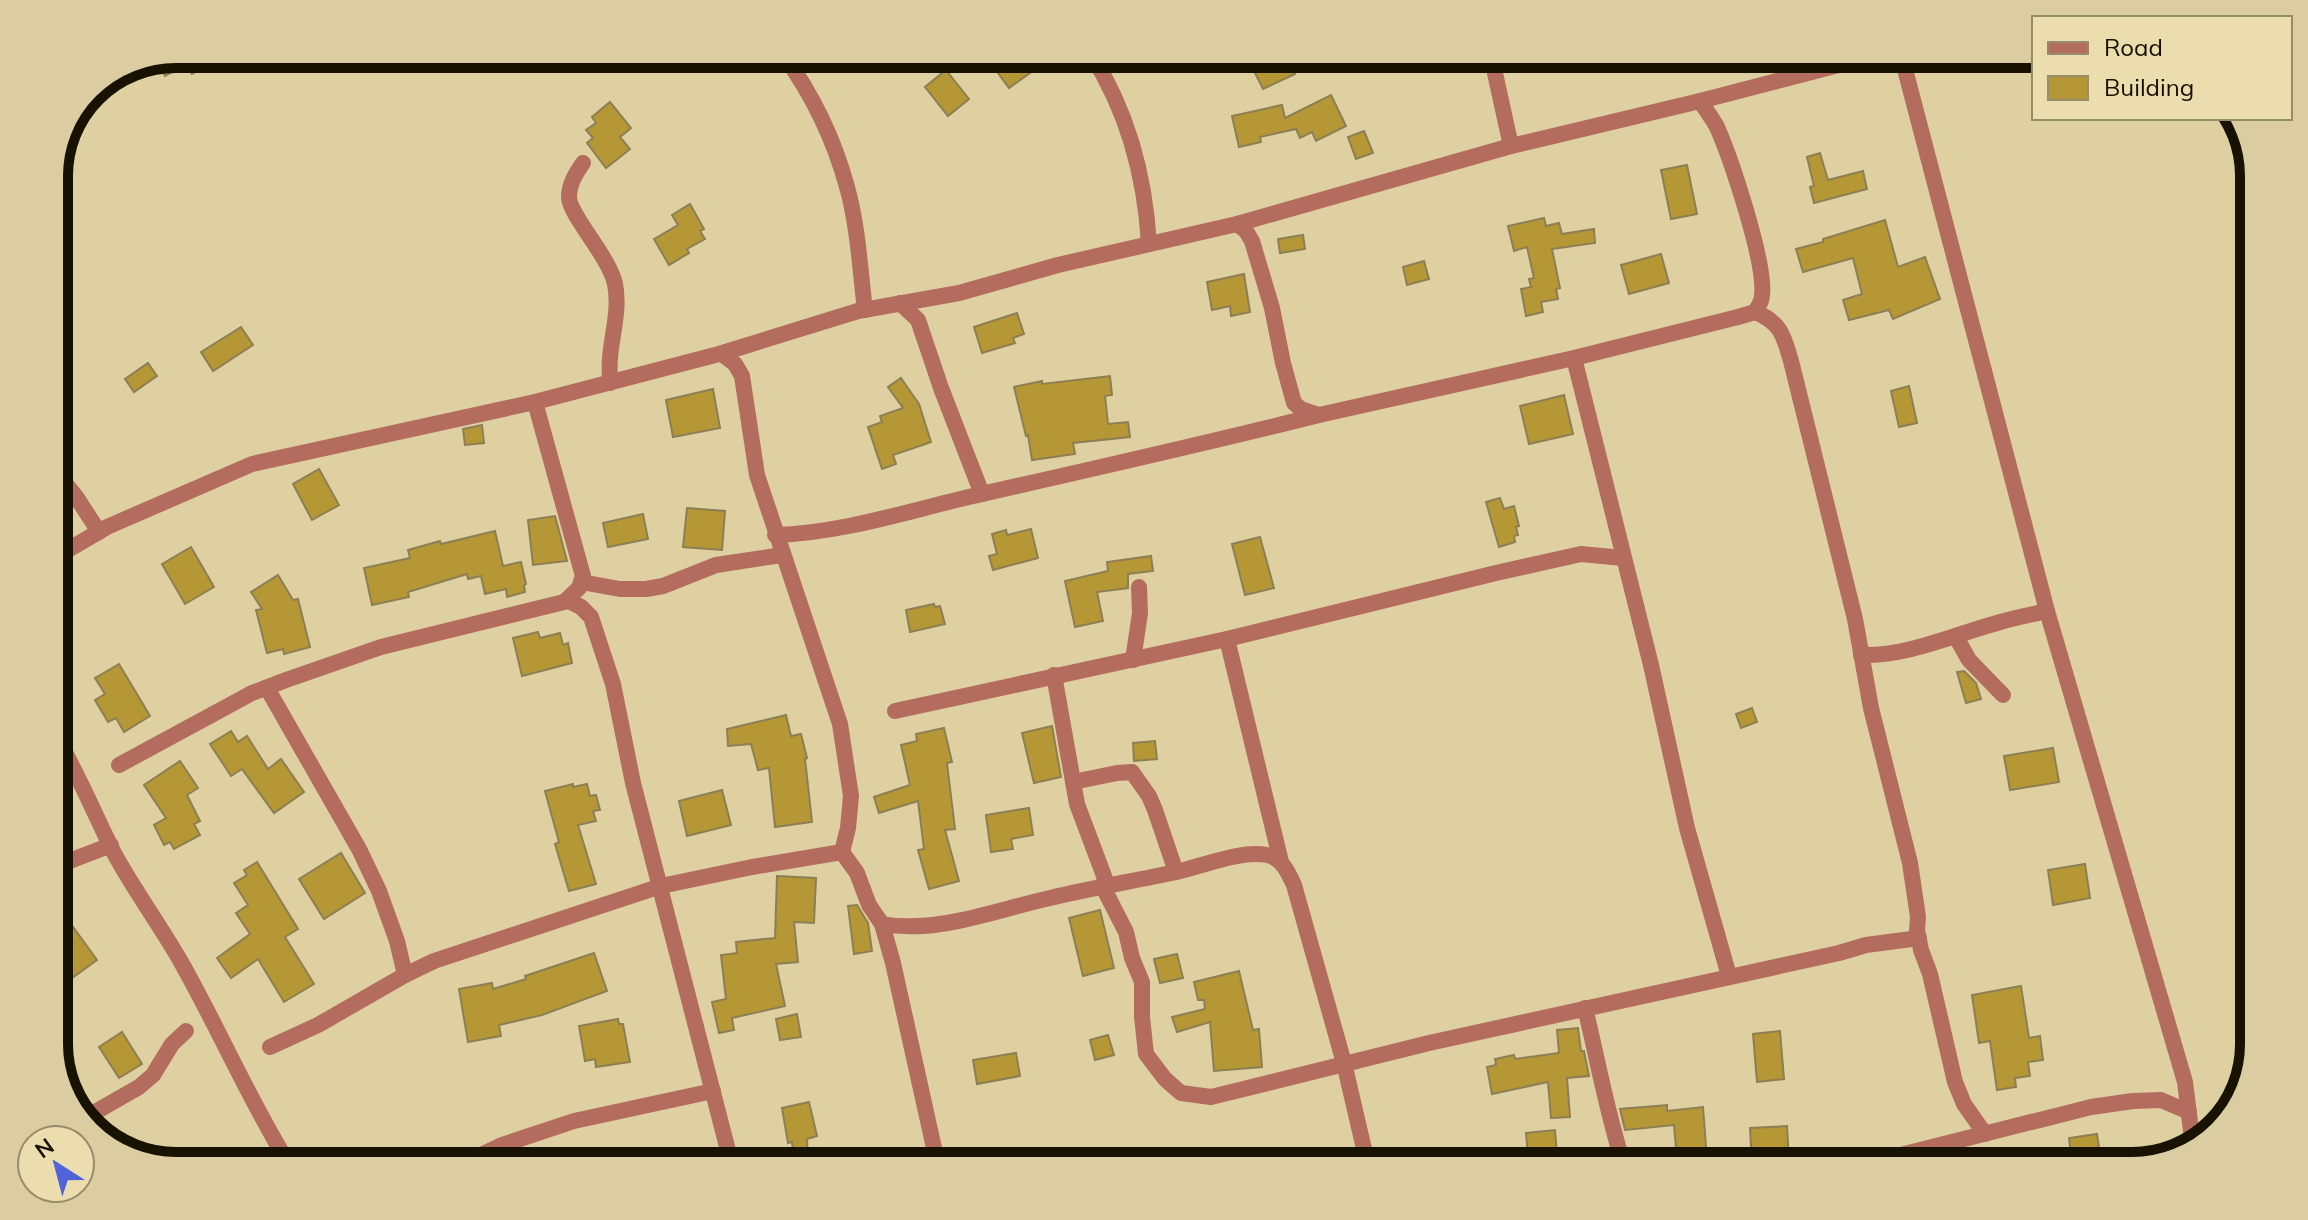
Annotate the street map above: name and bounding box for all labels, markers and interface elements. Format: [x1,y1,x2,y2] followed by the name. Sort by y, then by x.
[2032,16,2292,120] legend
[2104,32,2163,62] text: Road
[2104,72,2194,102] text: Building
[16,1124,96,1204] north arrow
[29,1132,59,1164] text: N

